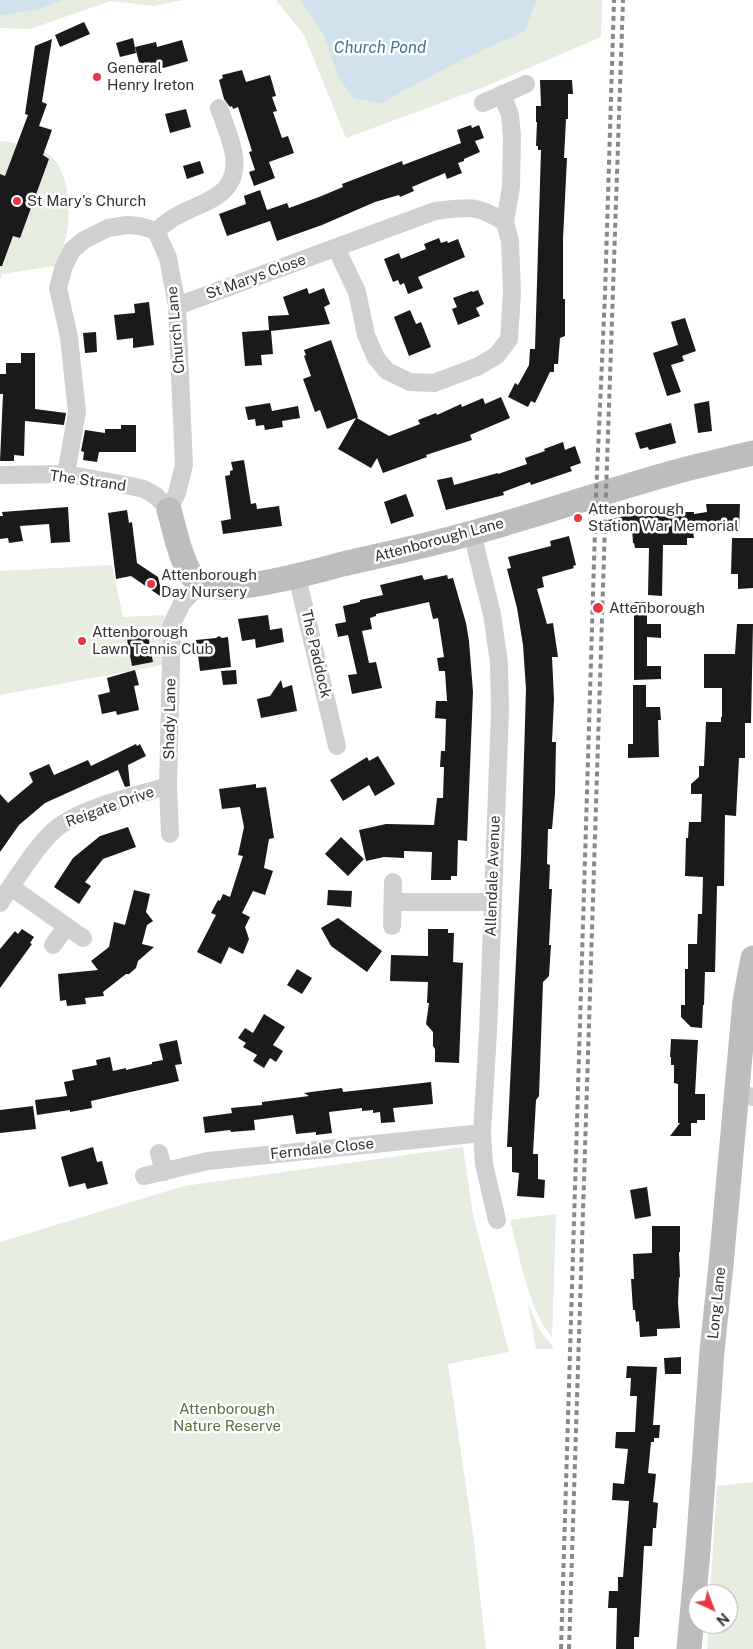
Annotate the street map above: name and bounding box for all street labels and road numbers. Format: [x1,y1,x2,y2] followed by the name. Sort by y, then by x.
[204,251,308,303] street label: St Marys Close
[163,286,189,374] street label: Church Lane
[49,467,127,495] street label: The Strand
[372,514,506,566] street label: Attenborough Lane
[297,608,335,700] street label: The Paddock
[160,678,180,760] street label: Shady Lane
[63,783,157,831] street label: Reigate Drive
[482,815,504,937] street label: Allendale Avenue
[269,1135,375,1163] street label: Ferndale Close
[704,1266,730,1340] street label: Long Lane

